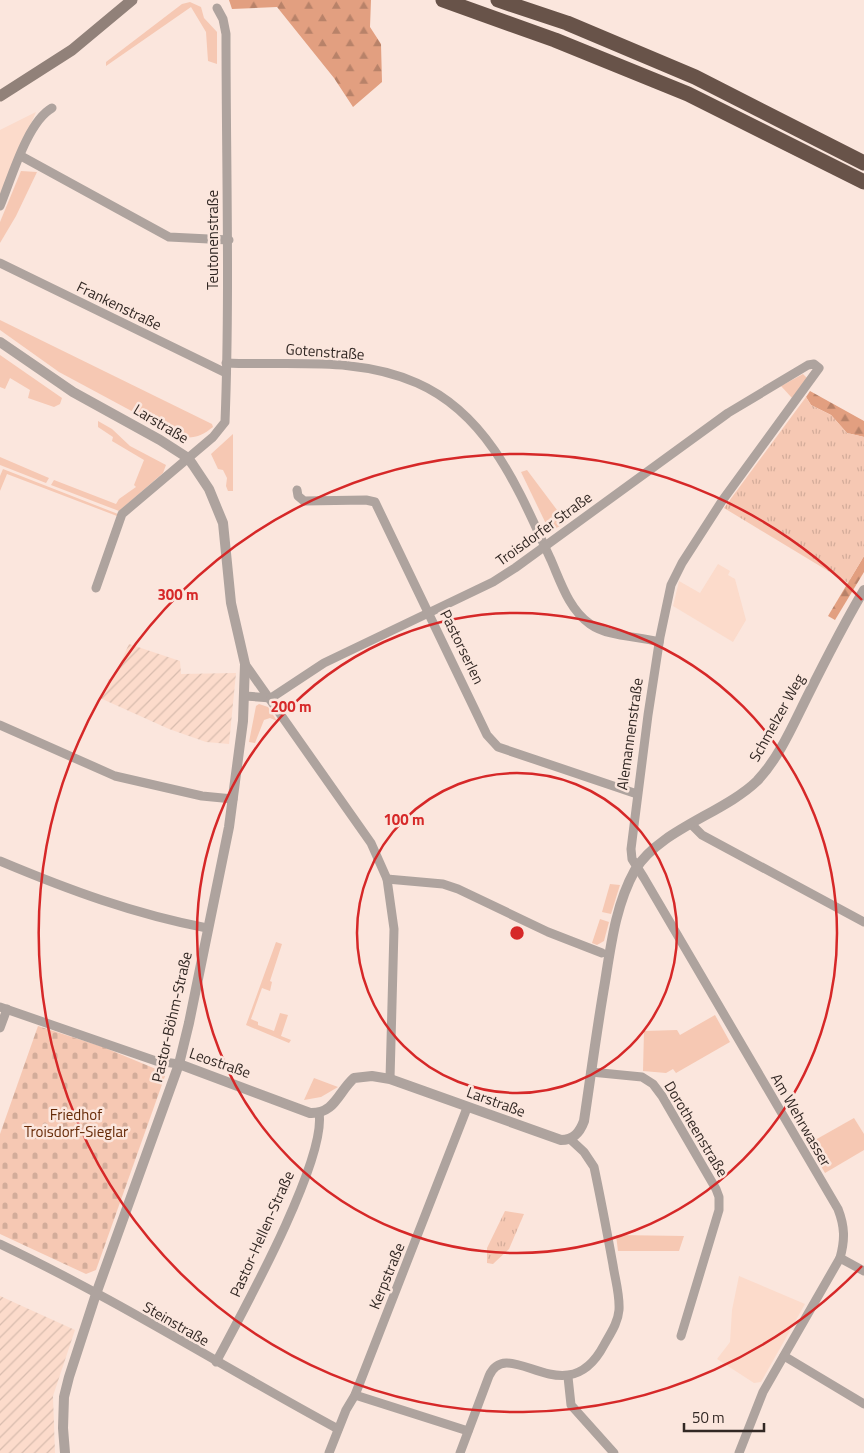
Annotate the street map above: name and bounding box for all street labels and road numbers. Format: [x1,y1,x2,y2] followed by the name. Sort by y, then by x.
[201,190,224,290] street label: Teutonenstraße
[73,275,166,336] street label: Frankenstraße
[285,337,365,366] street label: Gotenstraße
[129,398,193,449] street label: Larstraße
[491,486,597,571] street label: Troisdorfer Straße
[434,606,490,688] street label: Pastorserlen
[743,669,810,766] street label: Schmelzer Weg
[610,676,649,791] street label: Alemannenstraße
[145,949,198,1085] street label: Pastor-Böhm-Straße
[186,1041,254,1084] street label: Leostraße
[765,1069,837,1171] street label: Am Wehrwasser
[659,1076,734,1181] street label: Dorotheenstraße
[464,1080,529,1123] street label: Larstraße
[223,1167,300,1301] street label: Pastor-Hellen-Straße
[363,1239,410,1313] street label: Kerpstraße
[139,1295,214,1352] street label: Steinstraße

